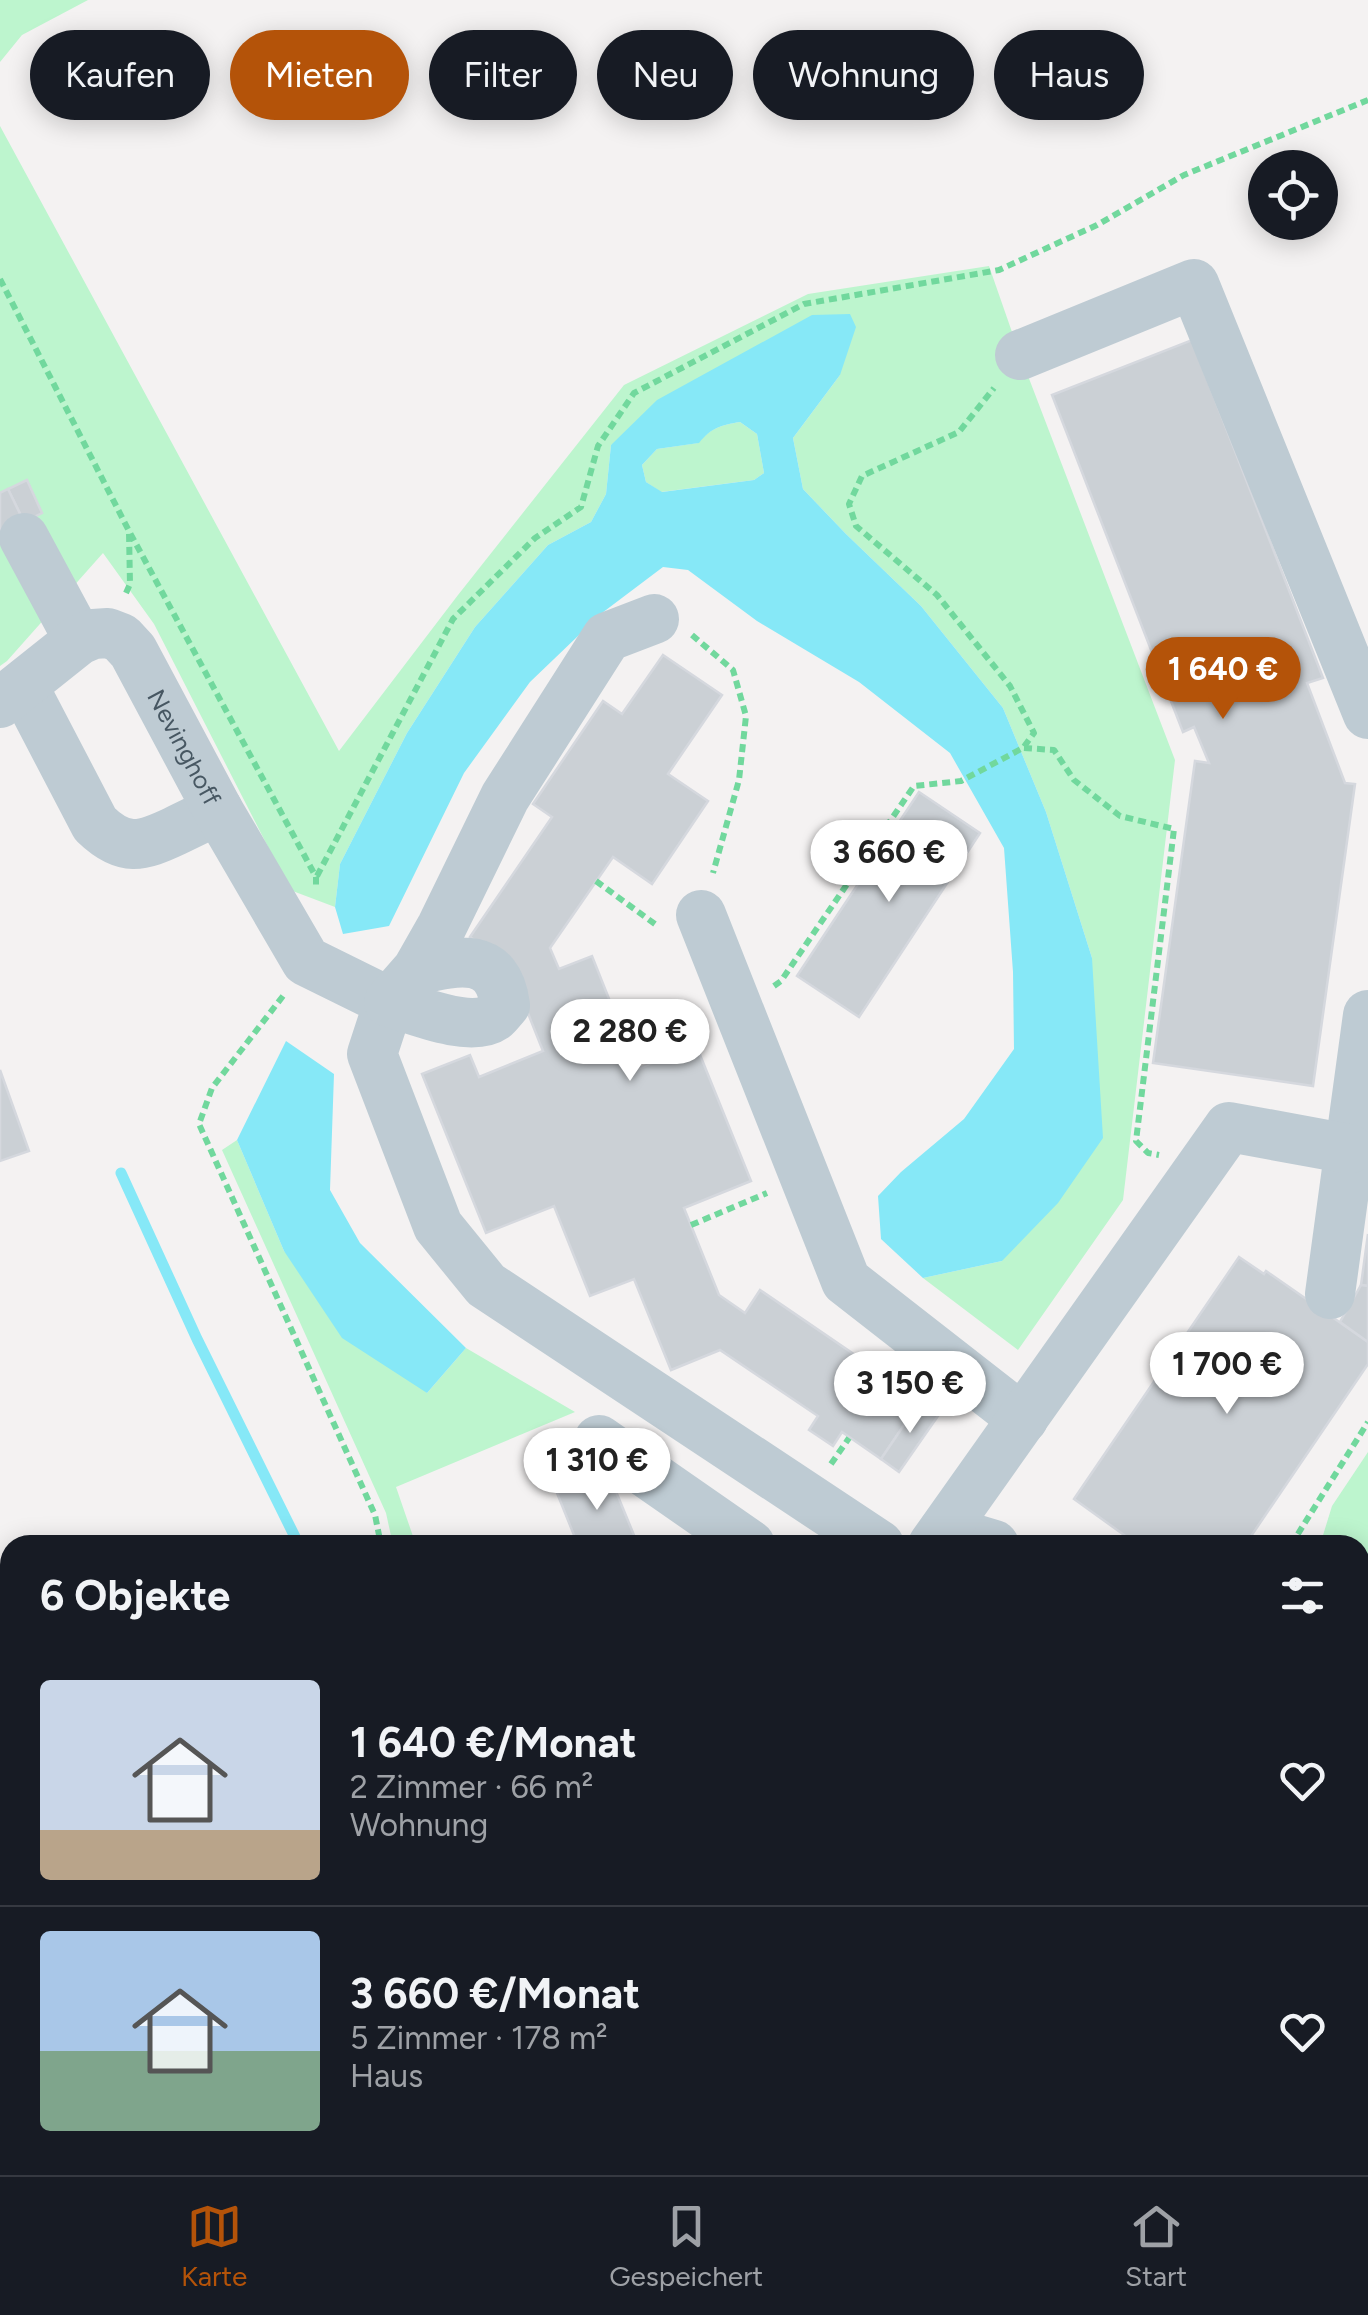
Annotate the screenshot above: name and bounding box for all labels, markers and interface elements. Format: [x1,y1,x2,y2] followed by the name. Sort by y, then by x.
[30,30,210,120] chip: Kaufen
[230,30,409,120] chip: Mieten
[429,30,577,120] chip: Filter
[597,30,733,120] chip: Neu
[753,30,974,120] chip: Wohnung
[994,30,1144,120] chip: Haus
[1248,150,1338,240] map controls
[1248,150,1338,240] button: locate
[1131,637,1315,722] pin: 1 640 €
[1168,650,1278,688] text: 1 640 €
[141,684,228,811] street label: Nevinghoff
[797,820,981,905] pin: 3 660 €
[832,833,946,871] text: 3 660 €
[538,999,722,1084] pin: 2 280 €
[573,1012,687,1050] text: 2 280 €
[1135,1332,1319,1417] pin: 1 700 €
[1172,1345,1282,1383] text: 1 700 €
[818,1351,1002,1436] pin: 3 150 €
[856,1364,964,1402] text: 3 150 €
[505,1428,689,1513] pin: 1 310 €
[545,1441,649,1479] text: 1 310 €
[1275,1568,1330,1623] icon: filters
[40,1570,230,1621] text: 6 Objekte
[350,1717,637,1768] text: 1 640 €/Monat
[120,1720,240,1840] icon: home
[1275,1753,1330,1808] icon: heart
[350,1768,593,1806] text: 2 Zimmer · 66 m²
[350,1806,488,1844] text: Wohnung
[350,1968,640,2019] text: 3 660 €/Monat
[120,1971,240,2091] icon: home
[1275,2004,1330,2059] icon: heart
[350,2019,608,2057] text: 5 Zimmer · 178 m²
[350,2057,423,2095] text: Haus
[181,2199,247,2293] tab: Karte
[609,2199,763,2293] tab: Gespeichert
[1125,2199,1187,2293] tab: Start

